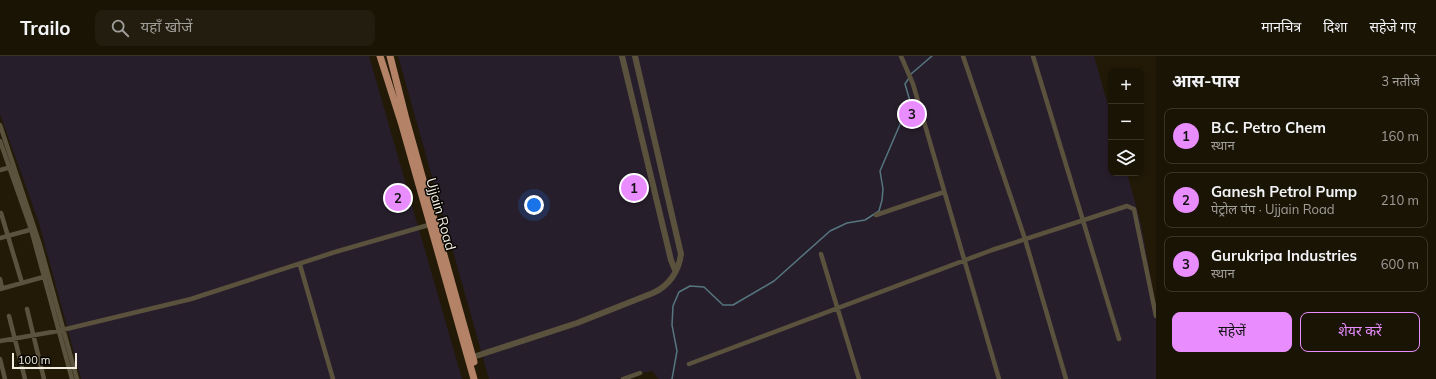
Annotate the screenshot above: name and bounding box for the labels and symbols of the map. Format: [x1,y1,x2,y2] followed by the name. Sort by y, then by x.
[899,99,925,129] pin: 3
[621,173,647,203] pin: 1
[422,176,460,252] street label: Ujjain Road
[385,183,411,213] pin: 2
[524,195,544,215] your location
[12,351,77,370] scale bar

